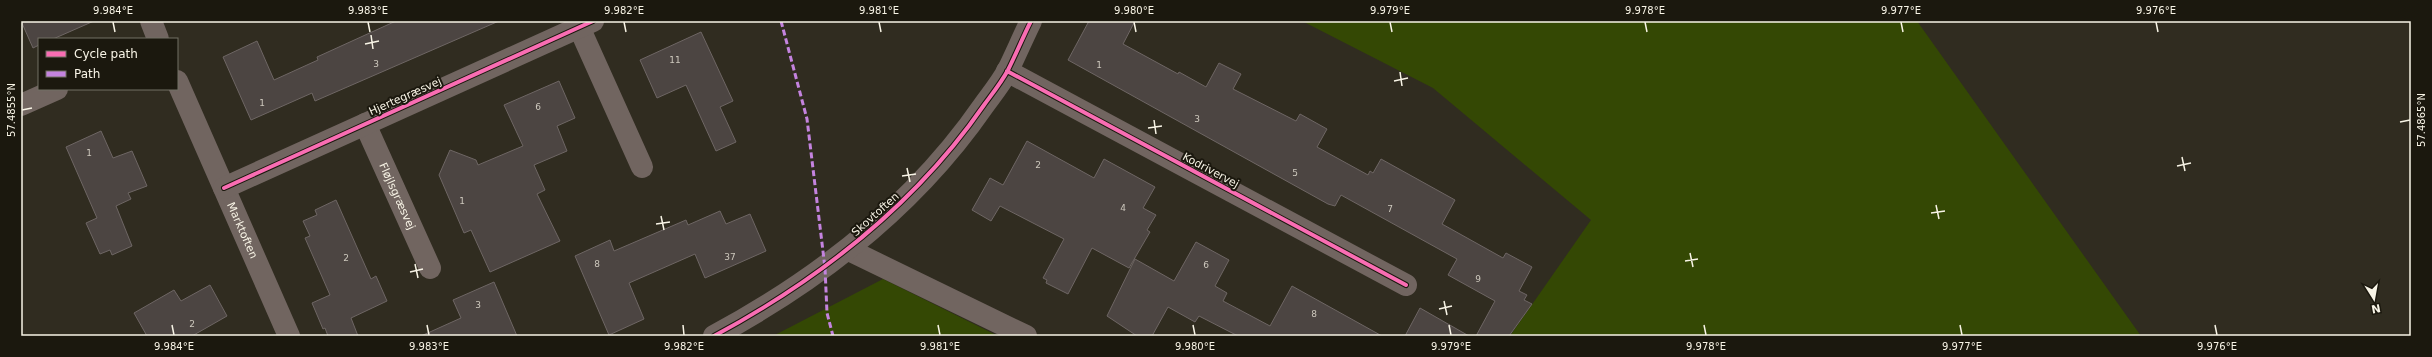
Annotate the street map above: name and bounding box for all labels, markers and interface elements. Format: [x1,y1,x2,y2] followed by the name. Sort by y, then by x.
[93,5,133,16] text: 9.984°E
[348,5,388,16] text: 9.983°E
[604,5,644,16] text: 9.982°E
[859,5,899,16] text: 9.981°E
[1114,5,1154,16] text: 9.980°E
[1370,5,1410,16] text: 9.979°E
[1625,5,1665,16] text: 9.978°E
[1881,5,1921,16] text: 9.977°E
[2136,5,2176,16] text: 9.976°E
[38,38,178,90] legend
[74,47,138,61] text: Cycle path
[669,55,681,65] house number: 11
[373,59,379,69] house number: 3
[1096,60,1102,70] house number: 1
[74,67,100,81] text: Path
[367,75,444,118] street label: Hjertegræsvej
[6,83,17,137] text: 57.4855°N
[2416,93,2427,147] text: 57.4865°N
[259,98,265,108] house number: 1
[535,102,541,112] house number: 6
[1194,114,1200,124] house number: 3
[86,148,92,158] house number: 1
[1180,150,1241,191] street label: Kodrivervej
[1035,160,1041,170] house number: 2
[376,161,418,232] street label: Fløjlsgræsvej
[1292,168,1298,178] house number: 5
[849,190,902,239] street label: Skovtoften
[459,196,465,206] house number: 1
[224,200,260,261] street label: Marktoften
[1120,203,1126,213] house number: 4
[1387,204,1393,214] house number: 7
[724,252,736,262] house number: 37
[343,253,349,263] house number: 2
[594,259,600,269] house number: 8
[1203,260,1209,270] house number: 6
[1475,274,1481,284] house number: 9
[2354,279,2394,319] north arrow
[475,300,481,310] house number: 3
[2370,301,2382,316] text: N
[1311,309,1317,319] house number: 8
[189,319,195,329] house number: 2
[154,341,194,352] text: 9.984°E
[409,341,449,352] text: 9.983°E
[664,341,704,352] text: 9.982°E
[920,341,960,352] text: 9.981°E
[1175,341,1215,352] text: 9.980°E
[1431,341,1471,352] text: 9.979°E
[1686,341,1726,352] text: 9.978°E
[1942,341,1982,352] text: 9.977°E
[2197,341,2237,352] text: 9.976°E

